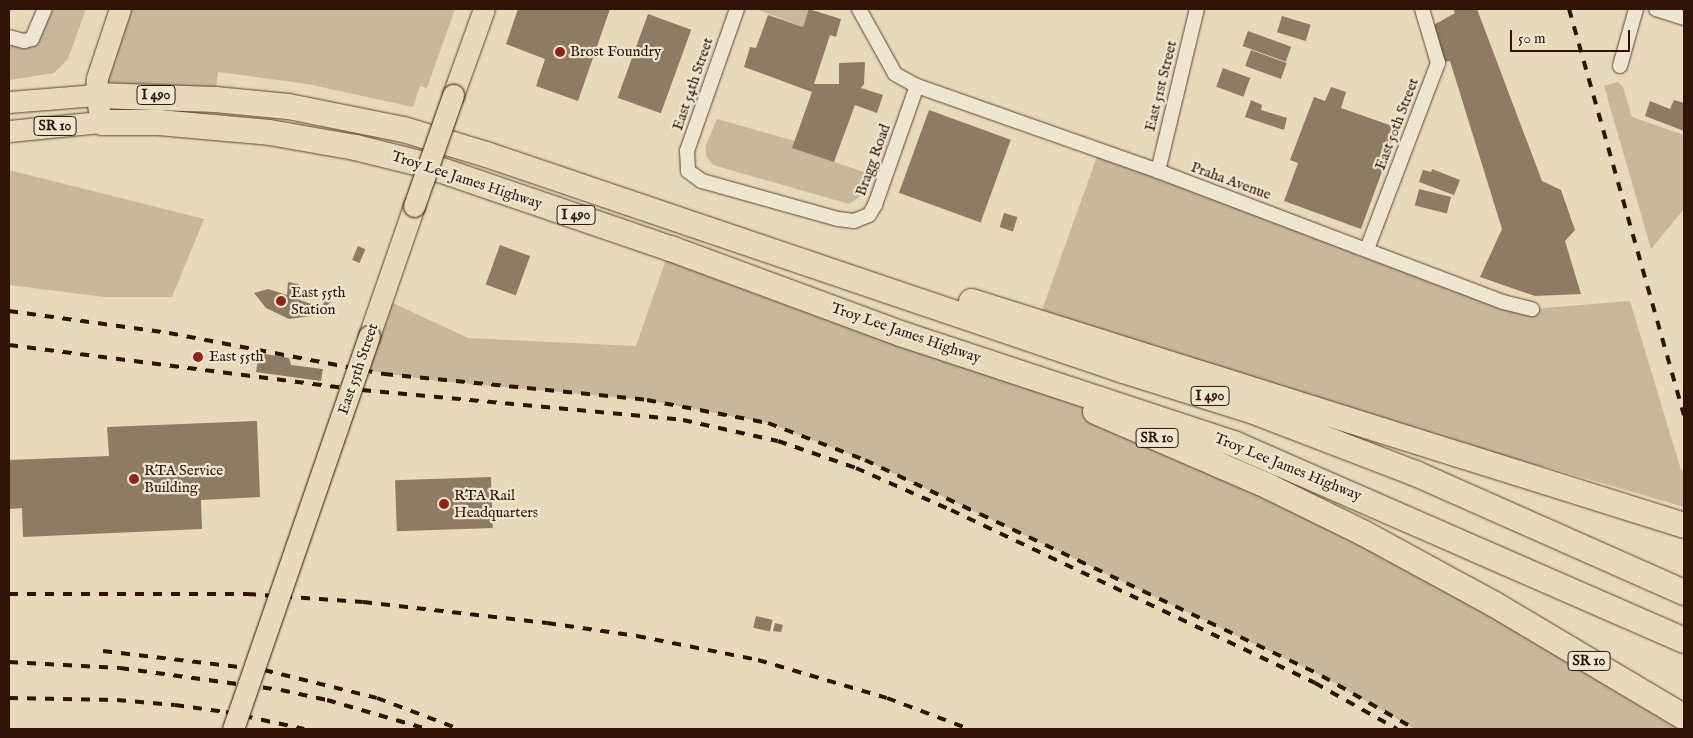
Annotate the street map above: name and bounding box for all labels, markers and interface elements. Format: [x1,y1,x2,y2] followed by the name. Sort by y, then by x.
[1513,20,1633,52] scale bar
[1518,29,1546,48] text: 50 m
[669,35,717,133] street label: East 54th Street
[1141,39,1181,133] street label: East 51st Street
[570,43,661,61] place label: Brost Foundry
[554,46,566,58] marker: Brost Foundry
[1371,76,1423,172] street label: East 50th Street
[136,84,176,106] road number: I 490
[32,114,78,138] road number: SR 10
[852,122,894,198] street label: Bragg Road
[389,147,545,213] street label: Troy Lee James Highway
[1188,158,1274,204] street label: Praha Avenue
[556,204,596,226] road number: I 490
[291,283,346,318] place label: East 55th Station
[275,295,287,307] marker: East 55th Station
[829,299,983,367] street label: Troy Lee James Highway
[334,321,382,417] street label: East 55th Street
[209,348,264,366] place label: East 55th
[191,350,205,364] marker: East 55th
[1190,384,1230,408] road number: I 490
[1134,426,1180,449] road number: SR 10
[1212,429,1364,505] street label: Troy Lee James Highway
[144,461,223,496] place label: RTA Service Building
[128,473,140,485] marker: RTA Service Building
[454,486,538,521] place label: RTA Rail Headquarters
[438,498,450,510] marker: RTA Rail Headquarters
[1566,649,1612,672] road number: SR 10

